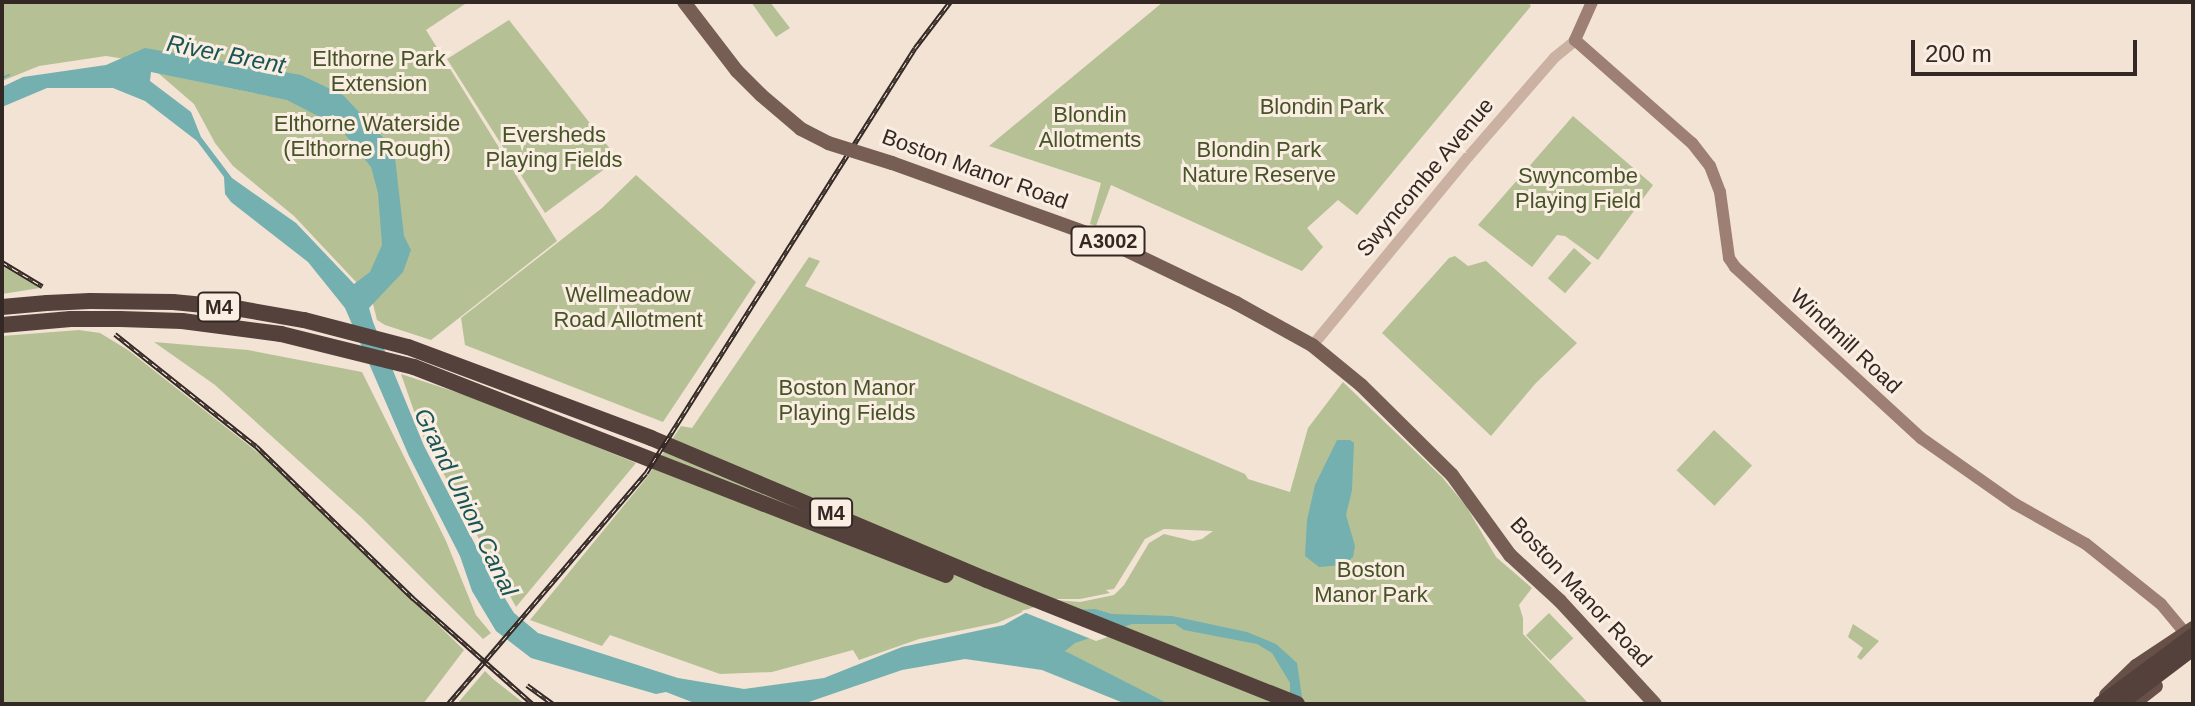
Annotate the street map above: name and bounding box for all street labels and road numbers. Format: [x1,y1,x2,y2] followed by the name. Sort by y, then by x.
[1351,92,1499,262] street label: Swyncombe Avenue
[879,123,1071,215] street label: Boston Manor Road
[1070,225,1146,257] road number: A3002
[1785,283,1907,399] street label: Windmill Road
[197,291,241,323] road number: M4
[809,497,853,529] road number: M4
[1505,511,1657,673] street label: Boston Manor Road

